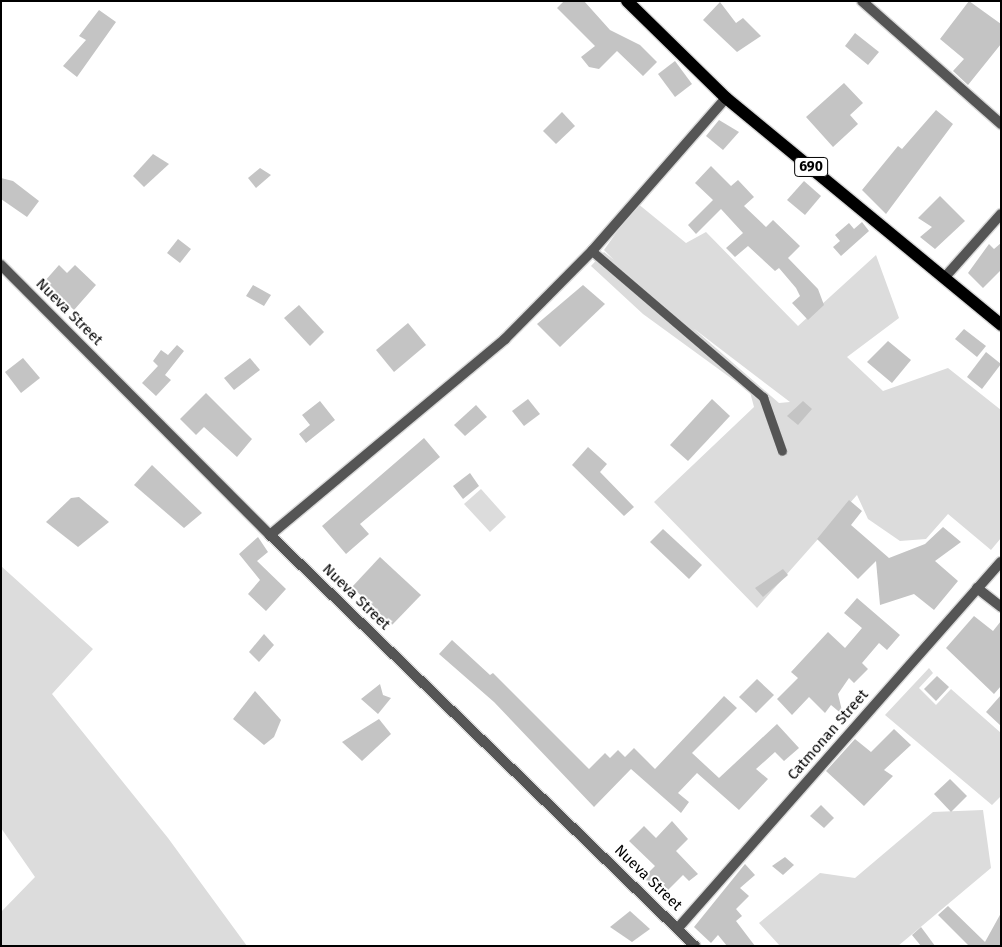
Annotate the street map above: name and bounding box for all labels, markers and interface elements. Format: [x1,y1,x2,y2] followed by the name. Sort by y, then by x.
[794,156,828,178] road number: 690
[32,275,106,349] street label: Nueva Street
[318,560,394,634] street label: Nueva Street
[784,686,872,784] street label: Catmonan Street
[610,841,686,915] street label: Nueva Street

